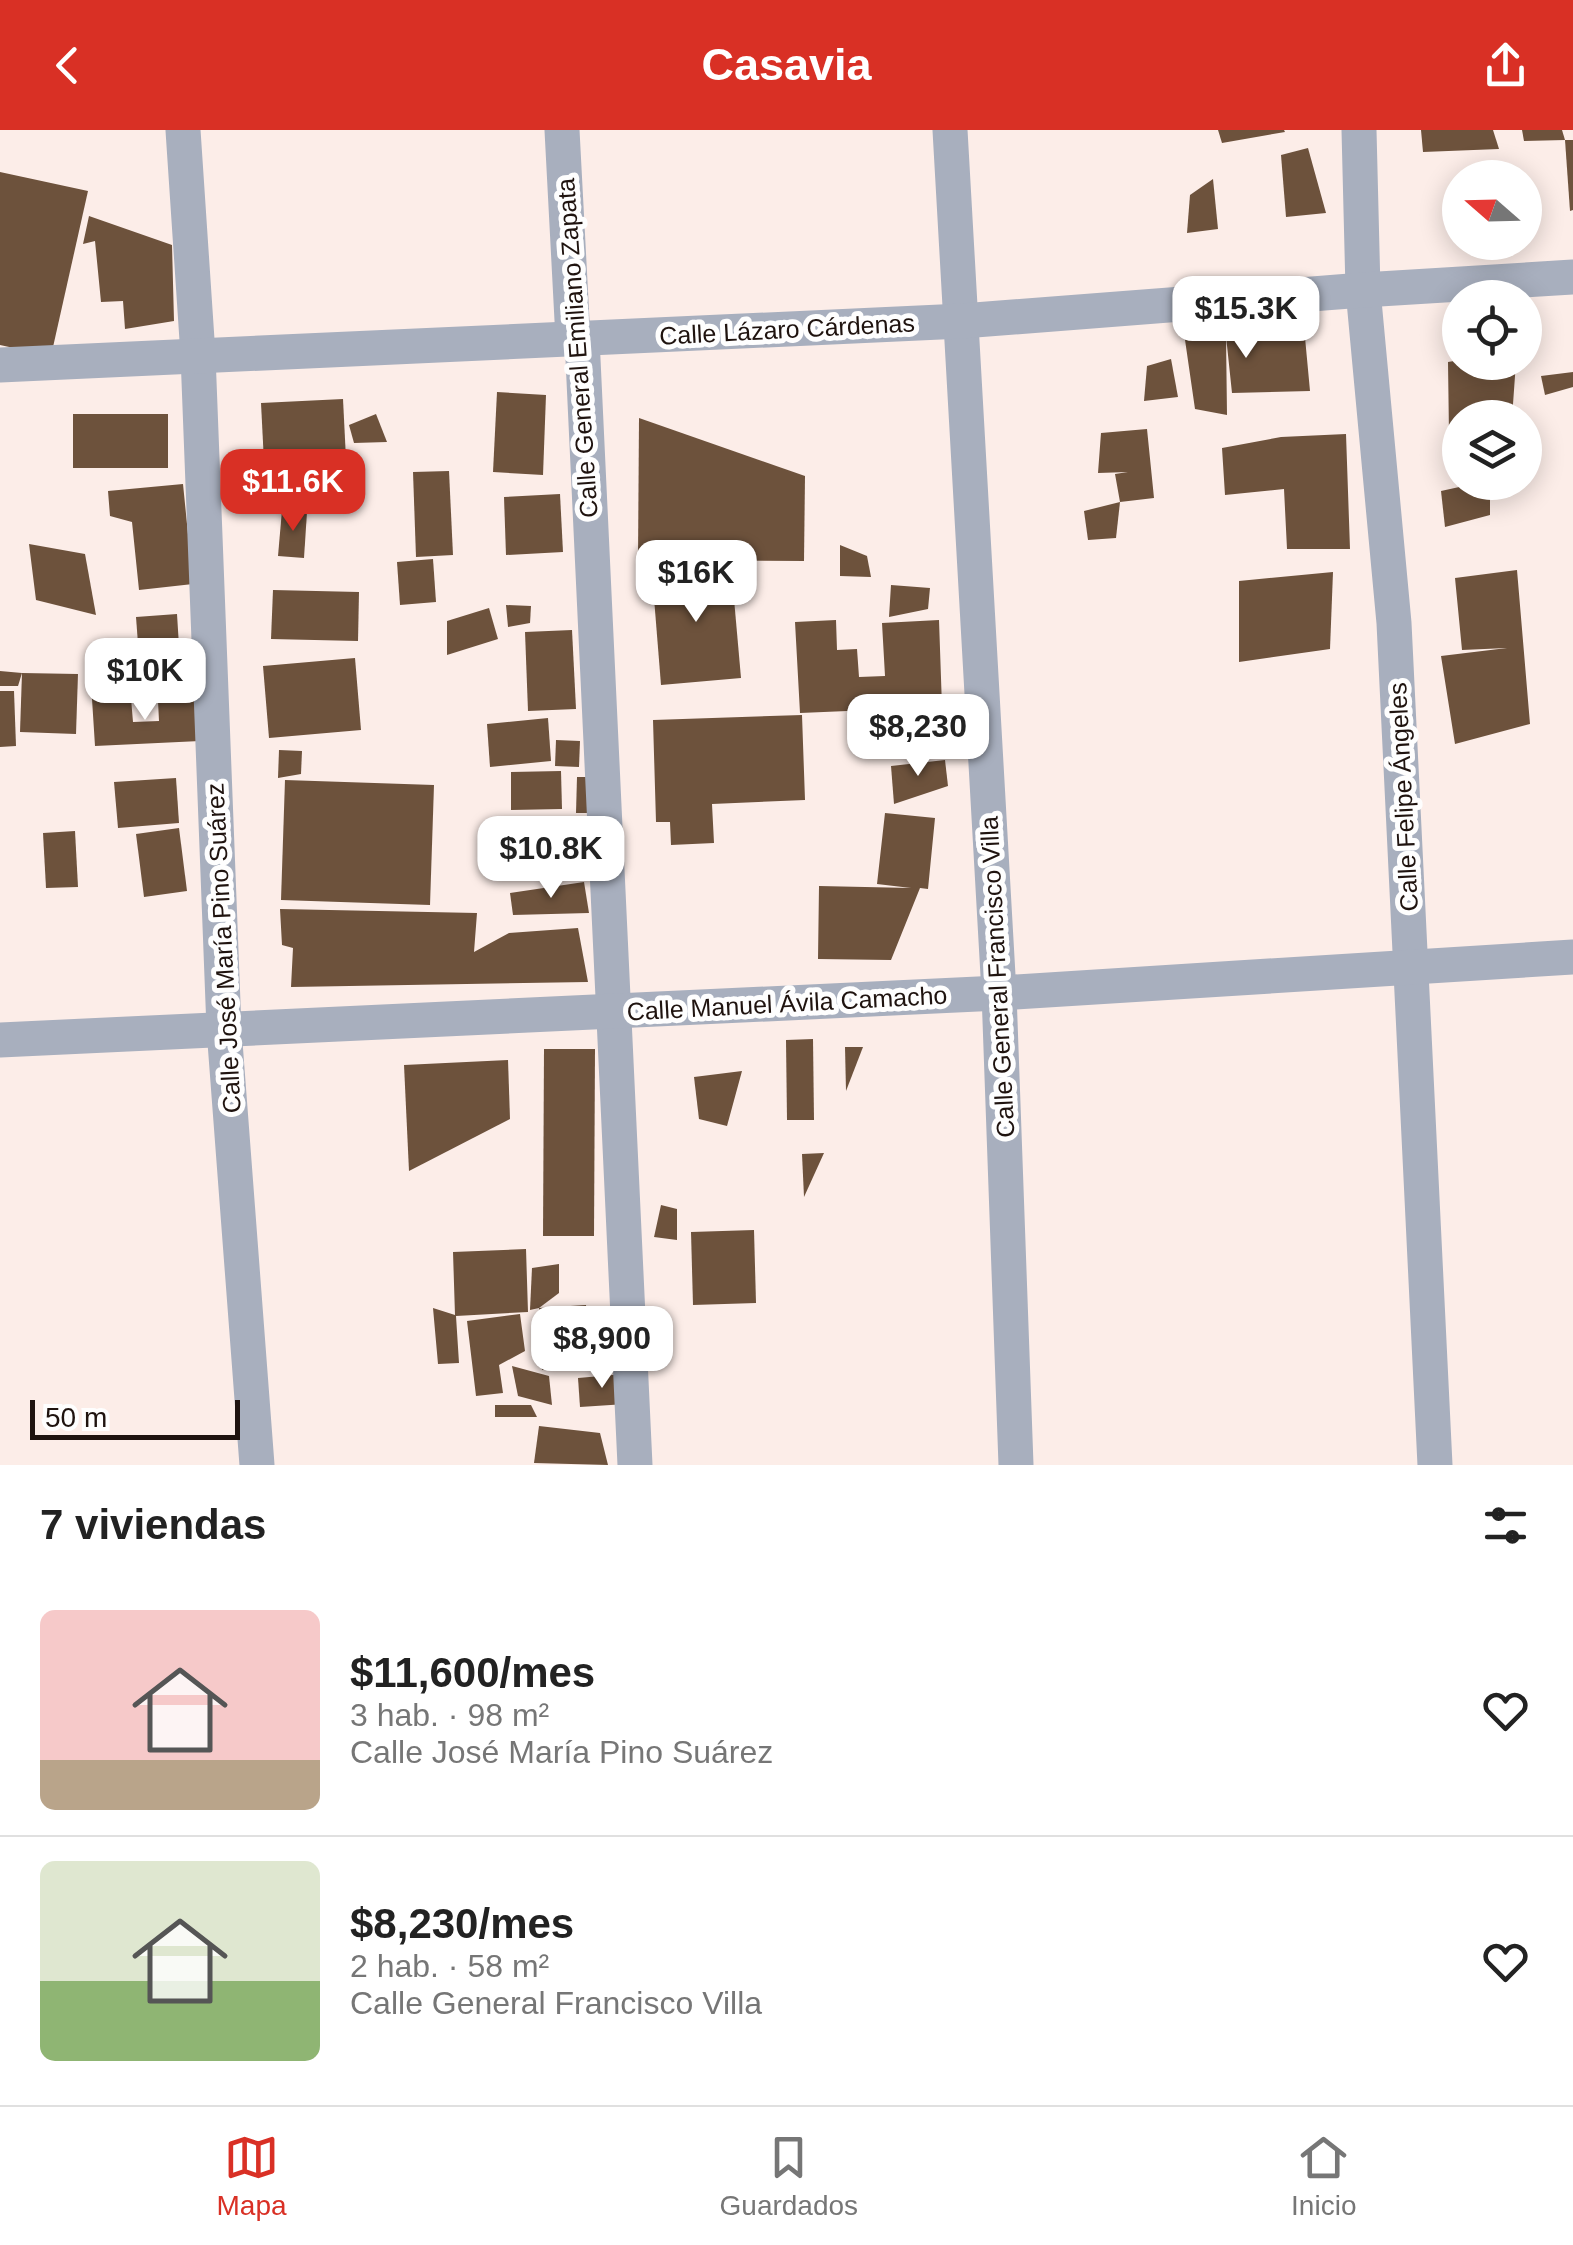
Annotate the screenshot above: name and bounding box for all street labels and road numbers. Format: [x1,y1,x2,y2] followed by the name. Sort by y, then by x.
[551,177,603,519] street label: Calle General Emiliano Zapata
[659,308,915,350] street label: Calle Lázaro Cárdenas
[1383,682,1423,912] street label: Calle Felipe Ángeles
[200,782,246,1114] street label: Calle José María Pino Suárez
[975,815,1019,1138] street label: Calle General Francisco Villa
[626,981,948,1025] street label: Calle Manuel Ávila Camacho

